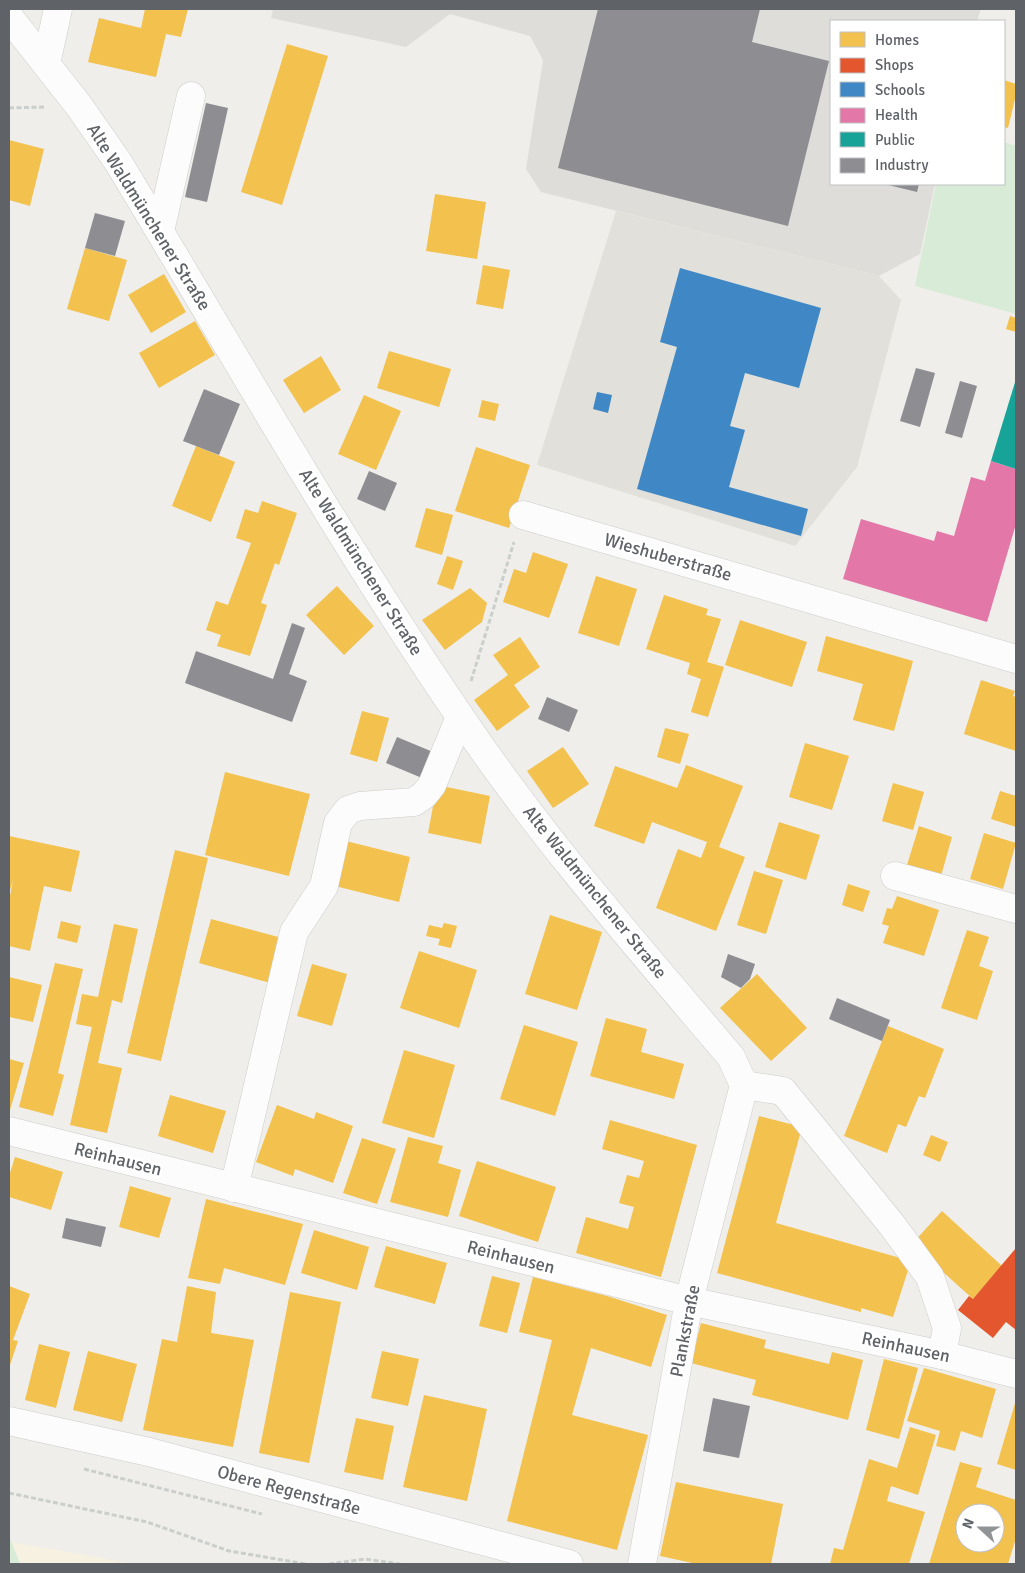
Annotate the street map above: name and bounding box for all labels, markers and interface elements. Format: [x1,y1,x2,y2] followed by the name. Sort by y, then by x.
[830,20,1005,185] legend
[875,31,919,49] text: Homes
[875,56,914,74] text: Shops
[875,81,926,99] text: Schools
[875,106,918,124] text: Health
[82,119,216,315] street label: Alte Waldmünchener Straße
[875,131,915,149] text: Public
[875,156,928,174] text: Industry
[294,464,428,660] street label: Alte Waldmünchener Straße
[602,528,734,586] street label: Wieshuberstraße
[518,801,672,983] street label: Alte Waldmünchener Straße
[72,1137,164,1181] street label: Reinhausen
[465,1235,557,1279] street label: Reinhausen
[665,1283,705,1379] street label: Plankstraße
[860,1327,952,1367] street label: Reinhausen
[215,1460,363,1520] street label: Obere Regenstraße
[955,1503,1005,1553] north arrow
[959,1516,978,1531] text: N

